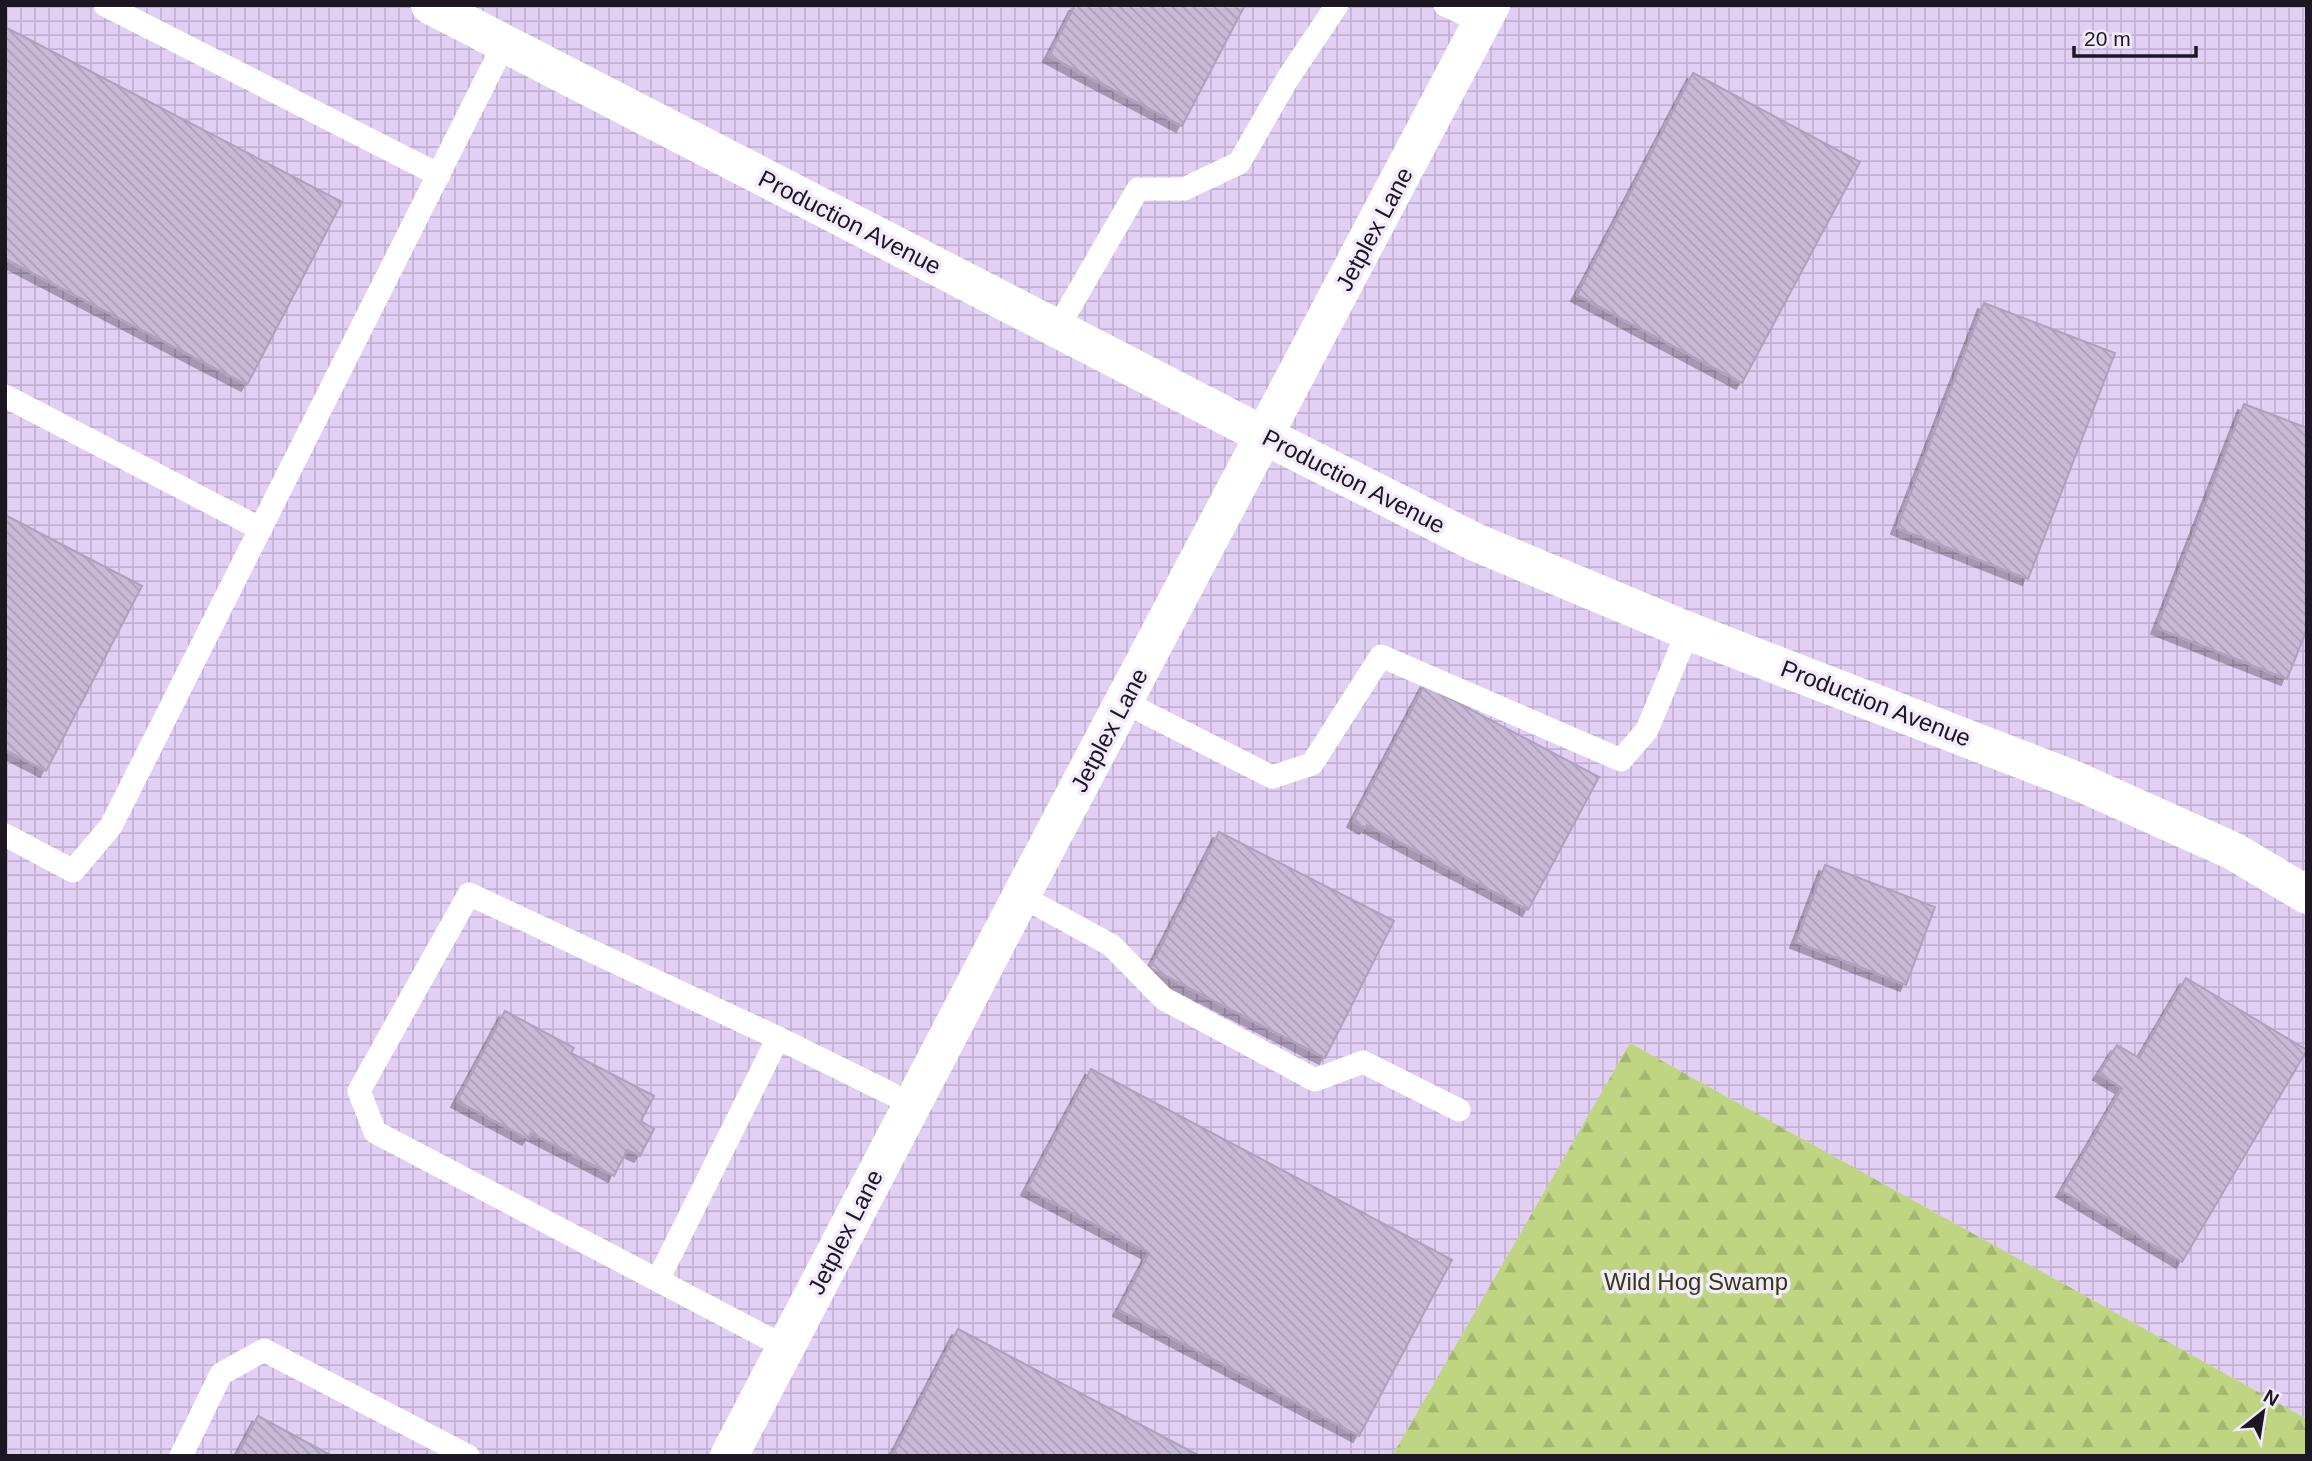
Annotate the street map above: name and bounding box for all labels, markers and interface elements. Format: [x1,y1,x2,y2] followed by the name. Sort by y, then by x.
[2074,14,2196,58] scale bar
[2084,27,2131,50] text: 20 m
[1330,163,1418,295] street label: Jetplex Lane
[754,164,946,280] street label: Production Avenue
[1258,423,1450,539] street label: Production Avenue
[1777,654,1975,752] street label: Production Avenue
[1065,664,1153,796] street label: Jetplex Lane
[802,1165,888,1299] street label: Jetplex Lane
[1604,1268,1788,1295] park label: Wild Hog Swamp
[2228,1377,2298,1447] north arrow
[2260,1385,2282,1410] text: N

